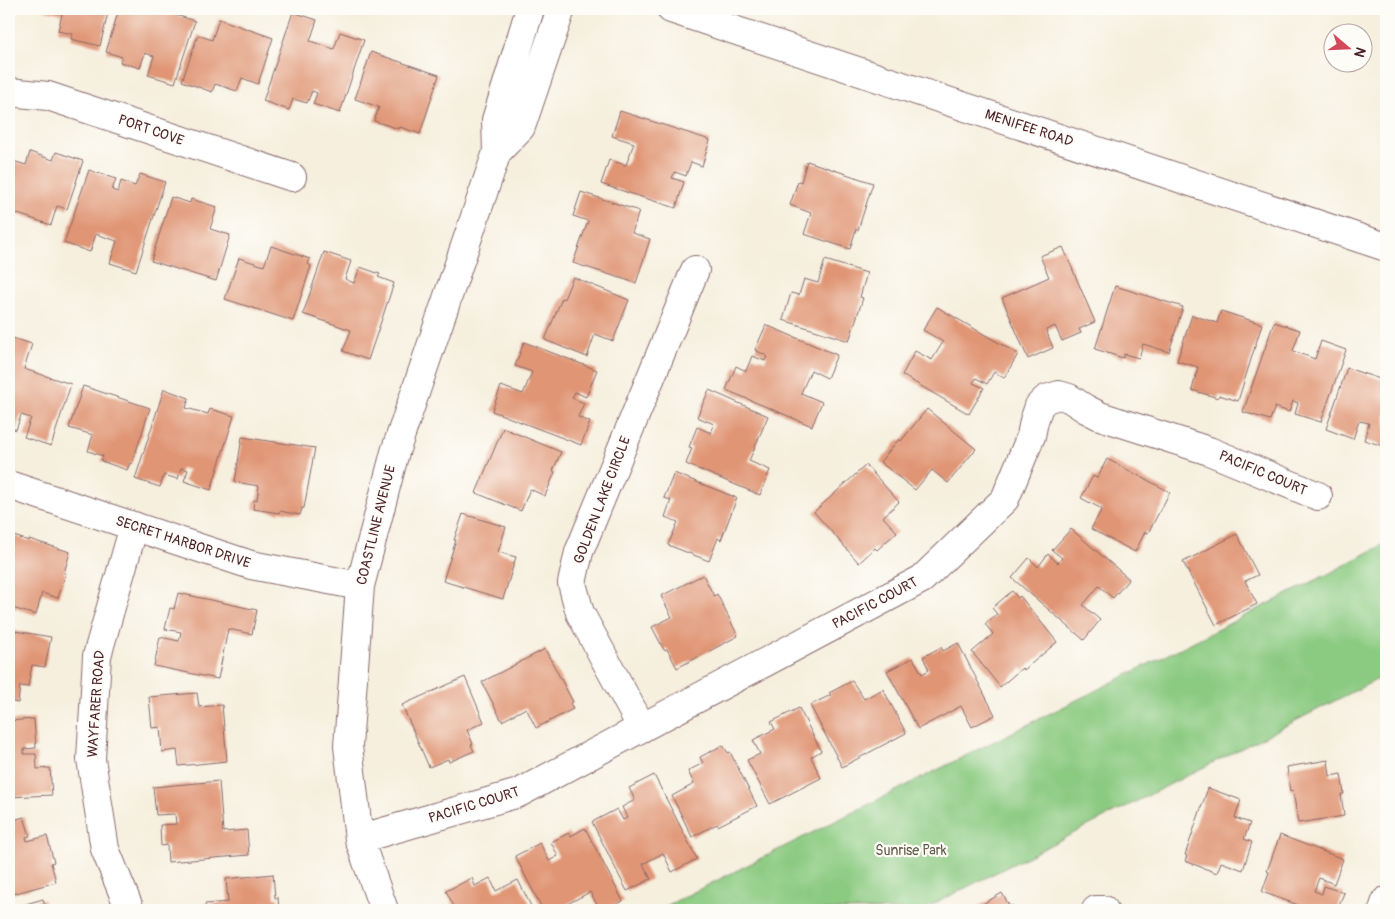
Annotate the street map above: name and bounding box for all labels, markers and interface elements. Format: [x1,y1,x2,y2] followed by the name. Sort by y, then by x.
[1322,22,1372,72] north arrow
[1350,45,1369,59] text: N
[983,106,1076,150] street label: MENIFEE ROAD
[116,111,186,149] street label: PORT COVE
[570,434,634,566] street label: GOLDEN LAKE CIRCLE
[1216,447,1310,499] street label: PACIFIC COURT
[353,463,399,587] street label: COASTLINE AVENUE
[113,512,253,572] street label: SECRET HARBOR DRIVE
[829,573,921,633] street label: PACIFIC COURT
[84,650,108,758] street label: WAYFARER ROAD
[427,783,522,827] street label: PACIFIC COURT
[875,842,947,859] park label: Sunrise Park

